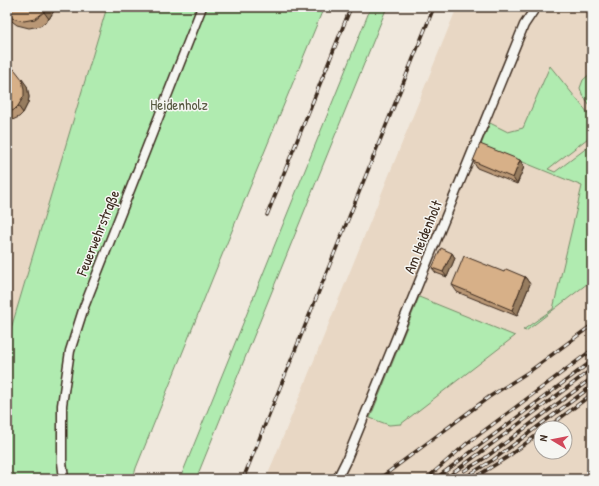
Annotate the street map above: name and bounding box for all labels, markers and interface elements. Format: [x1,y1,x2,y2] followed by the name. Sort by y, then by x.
[150,94,208,115] park label: Heidenholz
[70,187,124,280] street label: Feuerwehrstraße
[398,196,447,277] street label: Am Heidenholt
[533,420,573,460] north arrow
[536,434,551,442] text: N

